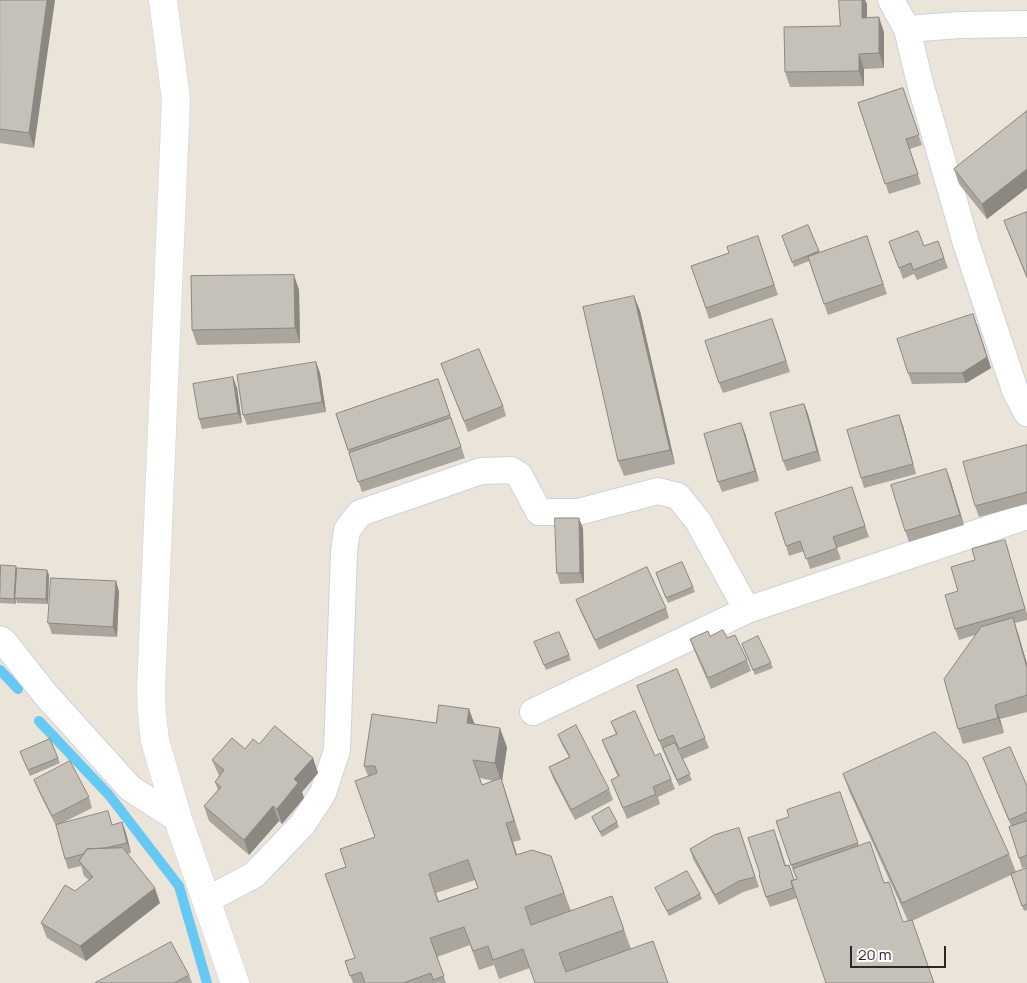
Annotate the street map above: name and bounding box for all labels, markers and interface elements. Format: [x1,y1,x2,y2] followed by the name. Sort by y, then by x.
[852,936,948,968] scale bar
[858,944,891,965] text: 20 m

